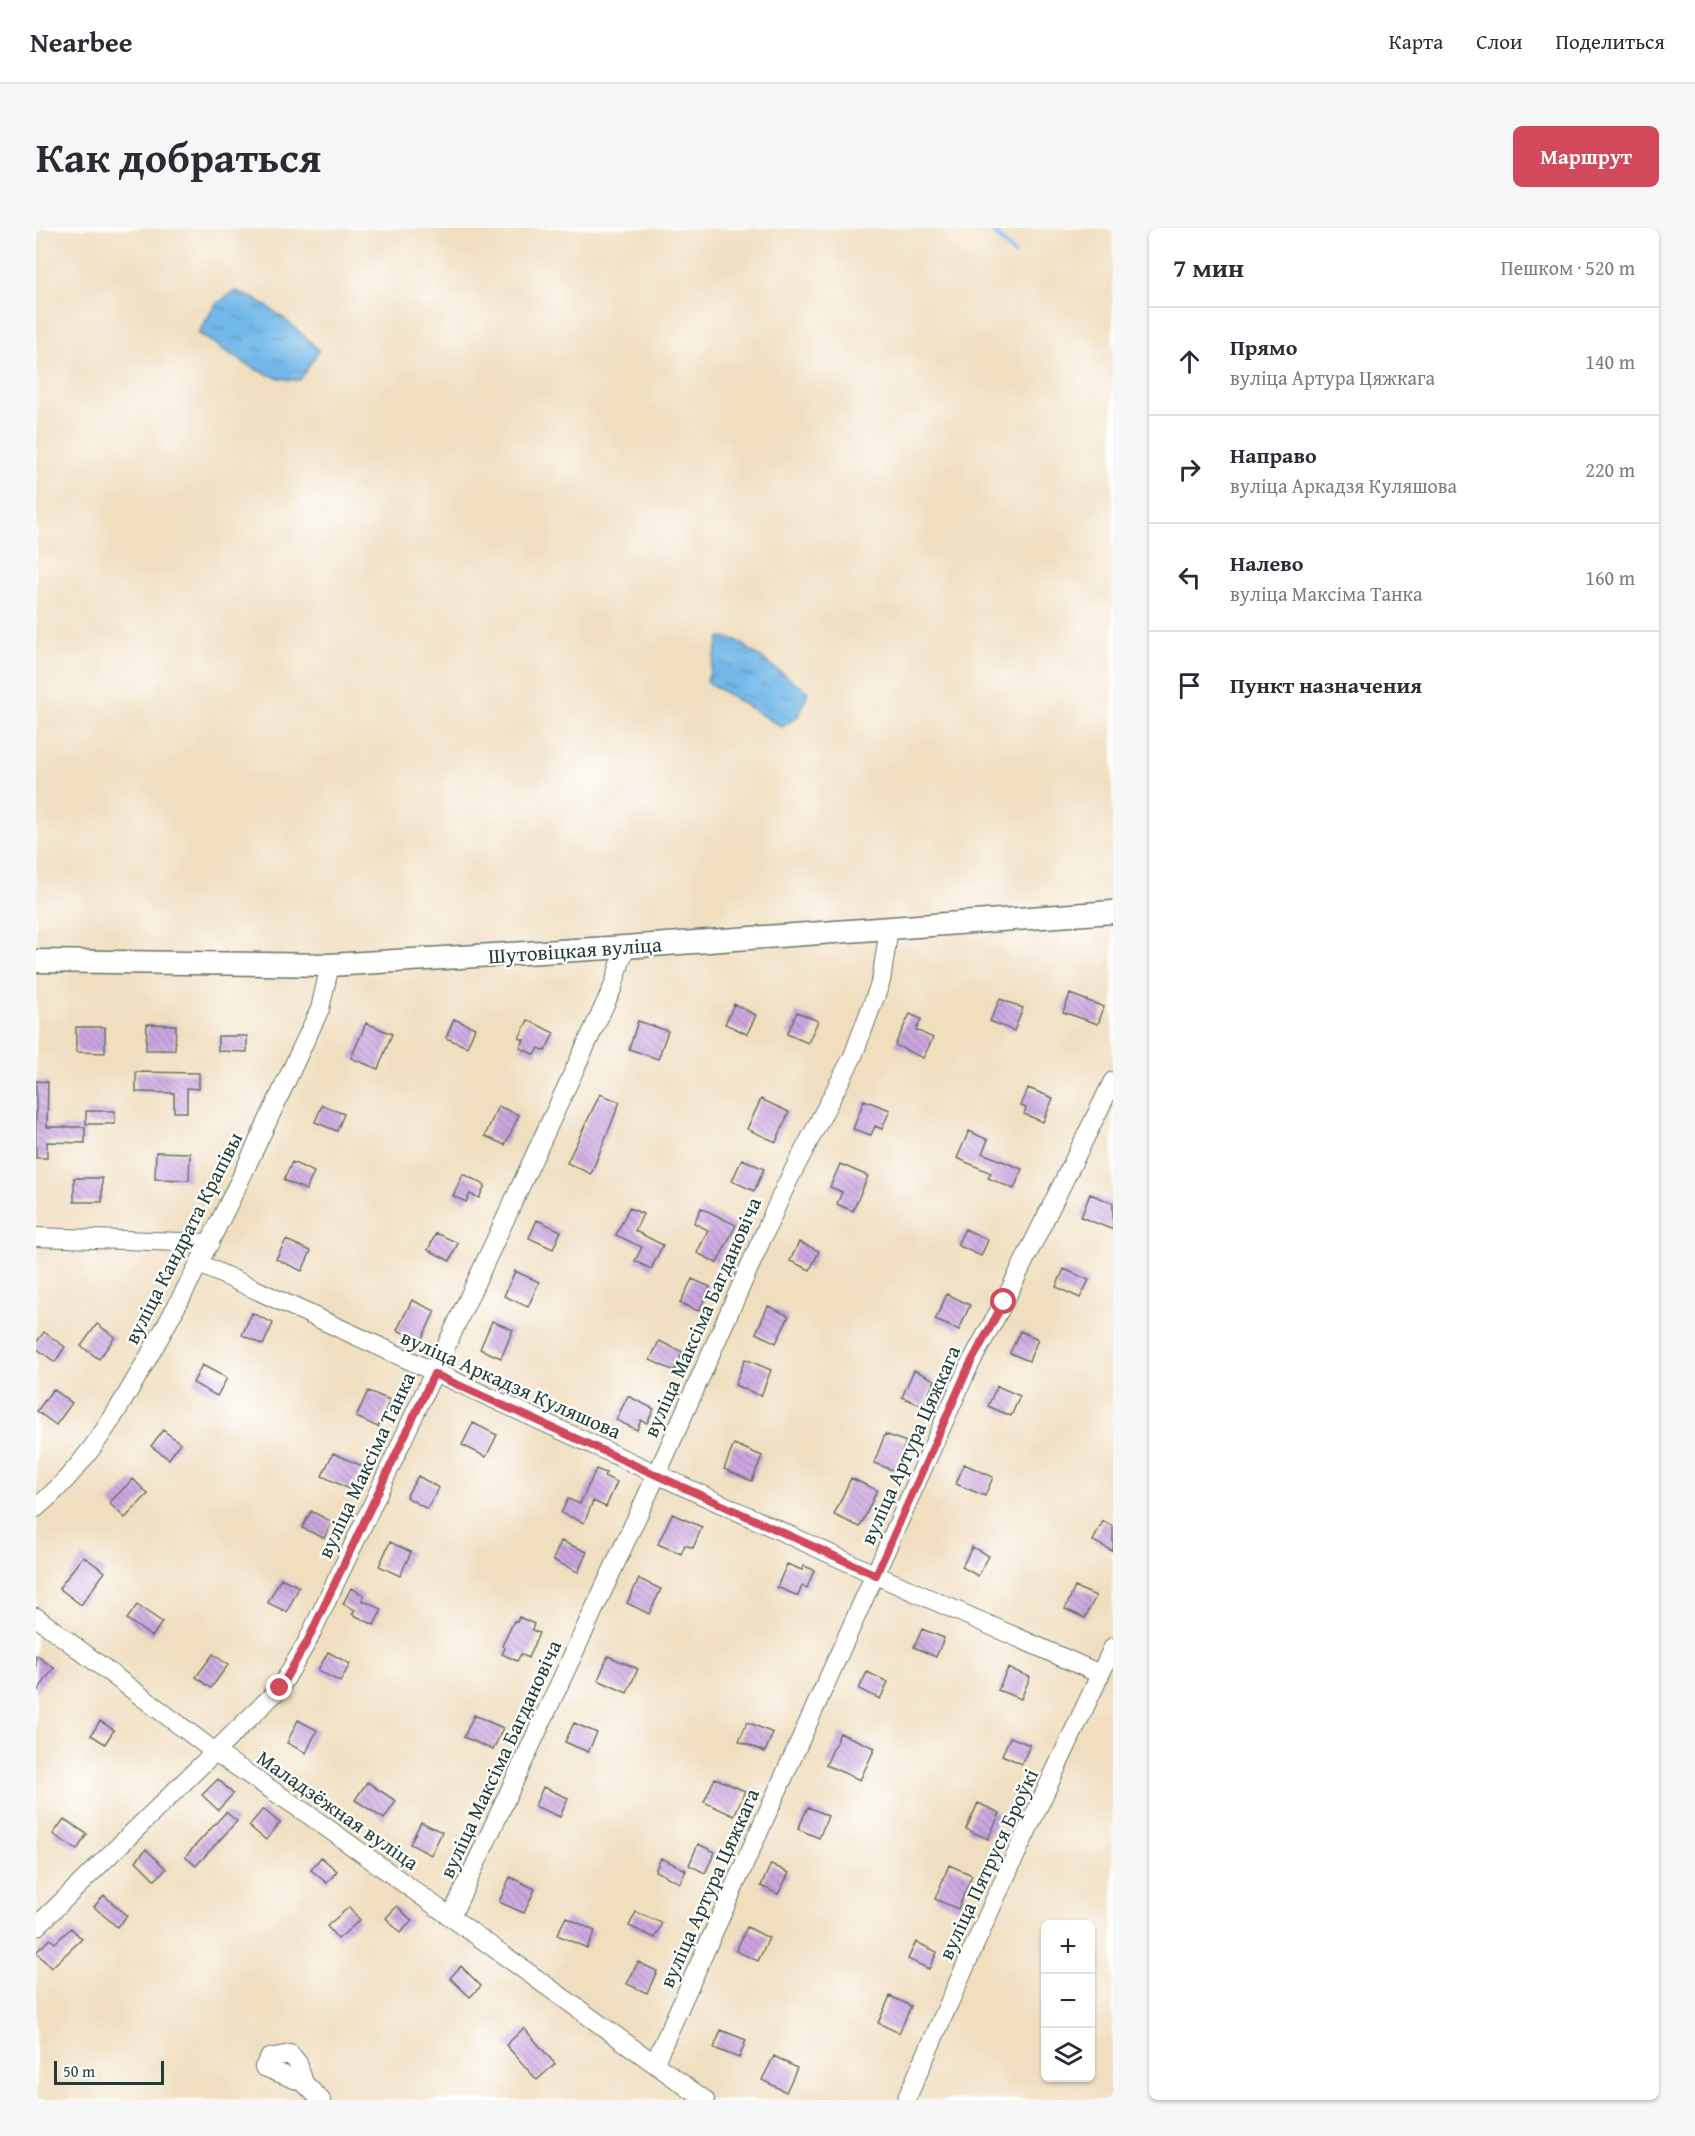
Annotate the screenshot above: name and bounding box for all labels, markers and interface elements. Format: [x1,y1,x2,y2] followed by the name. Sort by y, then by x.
[30,21,133,62] text: Nearbee
[1389,26,1443,57] text: Карта
[1476,26,1522,57] text: Слои
[1555,26,1665,57] text: Поделиться
[36,126,321,187] text: Как добраться
[1513,126,1659,187] button: Маршрут
[1173,248,1244,287] text: 7 мин
[1501,253,1635,282] text: Пешком · 520 m
[1230,331,1297,363] text: Прямо
[1173,345,1206,378] icon: ahead
[1585,347,1635,376] text: 140 m
[1230,363,1435,392] text: вуліца Артура Цяжкага
[1230,439,1317,471] text: Направо
[1173,453,1206,486] icon: right
[1585,455,1635,484] text: 220 m
[1230,471,1457,500] text: вуліца Аркадзя Куляшова
[1230,547,1303,579] text: Налево
[1173,561,1206,594] icon: left
[1585,563,1635,592] text: 160 m
[1230,579,1423,608] text: вуліца Максіма Танка
[1173,669,1206,702] icon: arrive
[1230,669,1422,701] text: Пункт назначения
[487,928,663,972] street label: Шутовіцкая вуліца
[116,1126,250,1349] street label: вуліца Кандрата Крапівы
[635,1192,769,1442] street label: вуліца Максіма Багдановіча
[990,1288,1016,1314] route start
[396,1321,626,1447] street label: вуліца Аркадзя Куляшова
[852,1340,968,1550] street label: вуліца Артура Цяжкага
[309,1367,423,1563] street label: вуліца Максіма Танка
[431,1635,569,1883] street label: вуліца Максіма Багдановіча
[266,1674,292,1700] route end
[251,1742,425,1878] street label: Маладзёжная вуліца
[930,1763,1046,1965] street label: вуліца Пятруся Броўкі
[651,1783,767,1993] street label: вуліца Артура Цяжкага
[1041,1920,1095,2082] map controls
[1041,1920,1095,1974] button: +
[1041,1974,1095,2028] button: −
[1041,2028,1095,2082] button: layers
[54,2058,164,2086] scale bar
[63,2059,95,2083] text: 50 m

